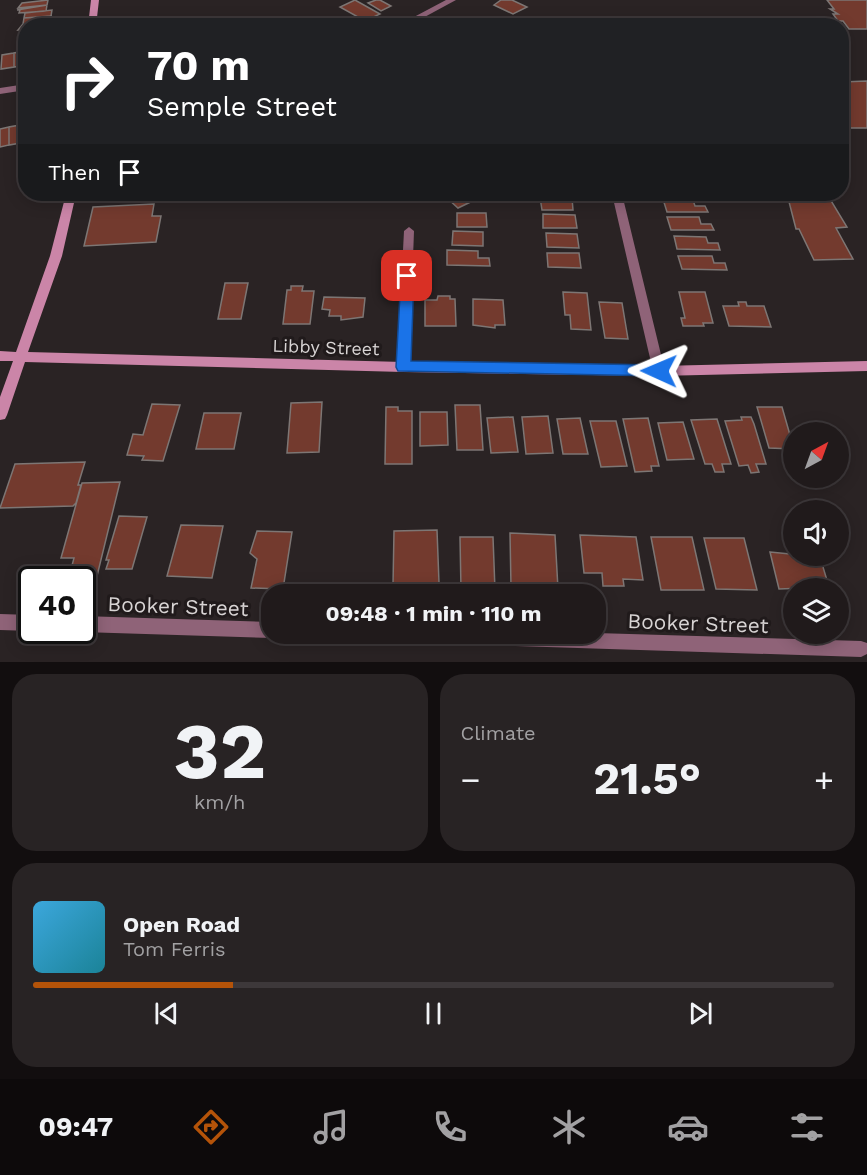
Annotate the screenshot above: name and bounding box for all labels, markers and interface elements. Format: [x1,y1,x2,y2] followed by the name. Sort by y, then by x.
[147,41,250,90] text: 70 m
[48,42,126,120] icon: right
[147,91,337,123] text: Semple Street
[113,156,146,189] icon: arrive
[48,160,101,185] text: Then
[381,250,432,301] pin
[390,259,423,292] icon: arrive
[272,335,380,359] street label: Libby Street
[627,339,691,403] position arrow
[783,422,849,488] north arrow
[783,422,849,644] map controls
[783,500,849,566] button: sound
[18,566,96,644] speed limit sign: 40
[783,578,849,644] button: layers
[107,591,249,621] street label: Booker Street
[326,601,541,626] text: 09:48 · 1 min · 110 m
[627,608,769,638] street label: Booker Street
[173,705,266,797] text: 32
[461,721,536,745] text: Climate
[593,752,701,805] text: 21.5°
[461,760,480,799] text: −
[814,760,834,799] text: +
[194,790,246,814] text: km/h
[123,912,240,937] text: Open Road
[123,937,226,961] text: Tom Ferris
[150,997,183,1030] icon: previous
[417,997,450,1030] icon: pause
[684,997,717,1030] icon: next
[190,1106,232,1148] icon: directions
[310,1106,352,1148] icon: music
[429,1106,471,1148] icon: phone
[548,1106,590,1148] icon: climate
[667,1106,709,1148] icon: car
[786,1106,828,1148] icon: filters
[39,1111,113,1143] text: 09:47

